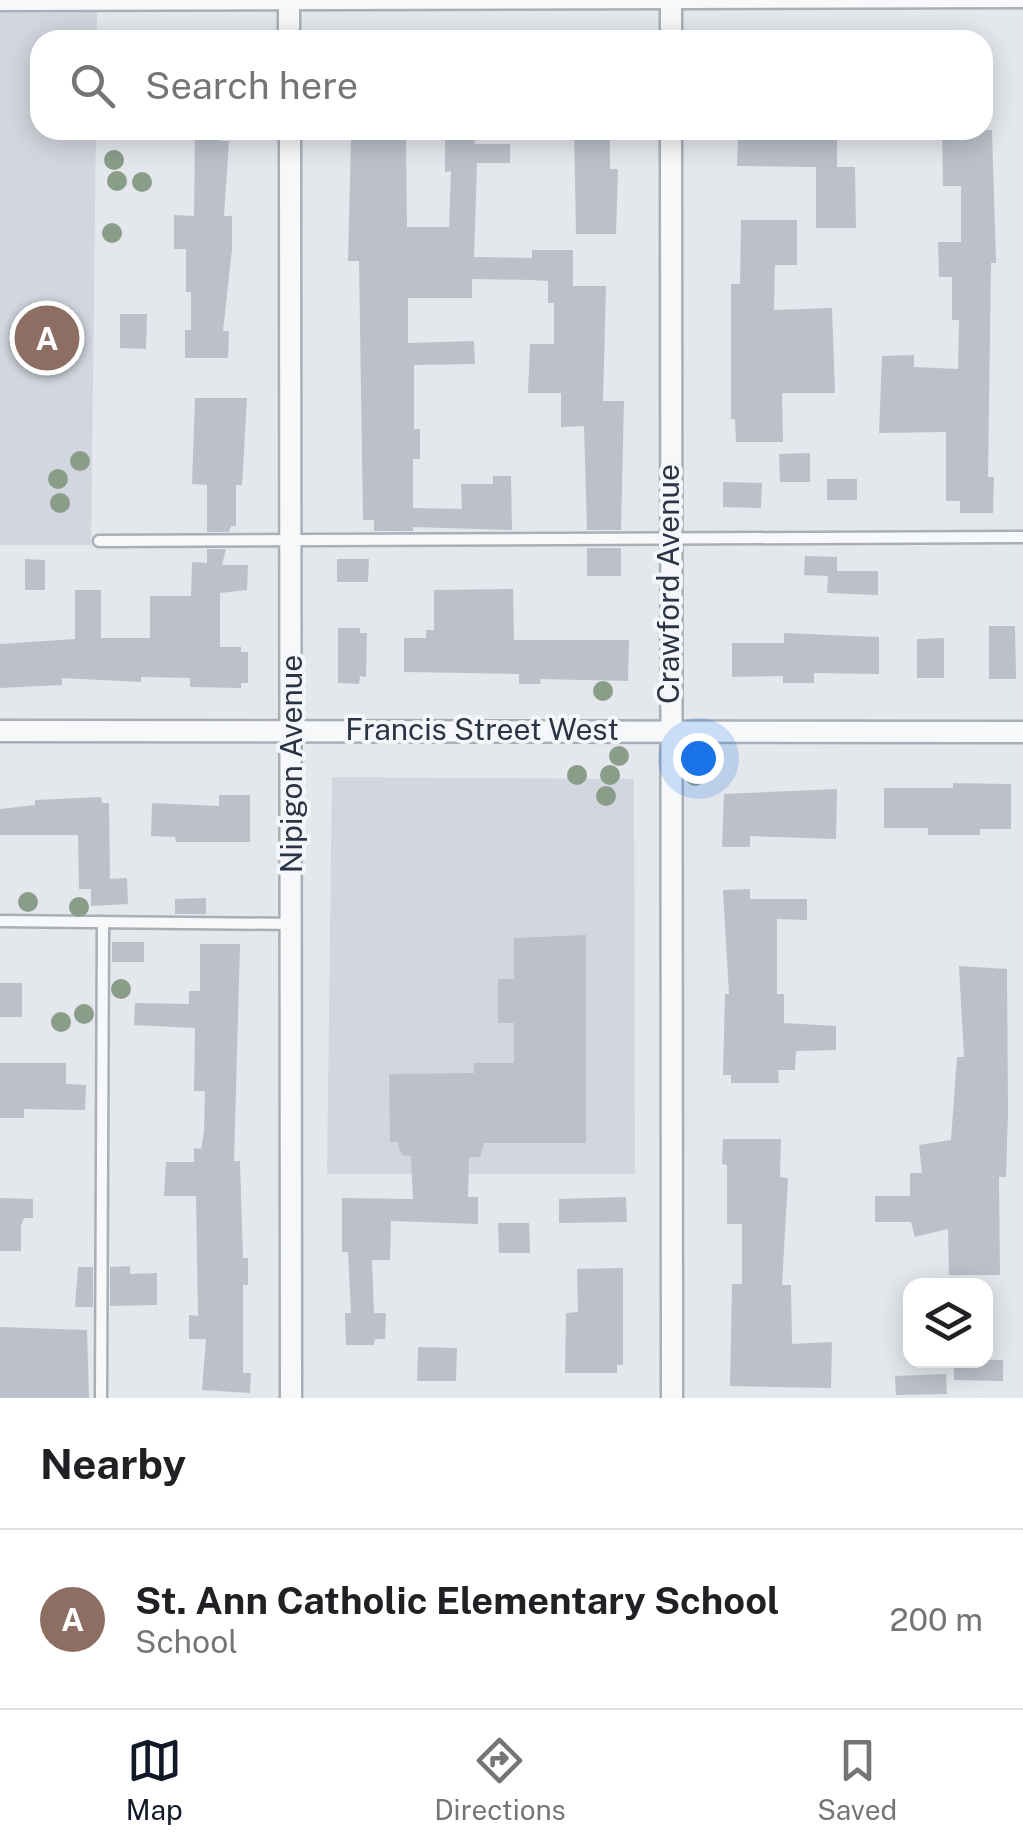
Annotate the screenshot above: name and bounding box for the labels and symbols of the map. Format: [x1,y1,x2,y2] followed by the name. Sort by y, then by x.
[15,300,80,376] pin: A
[650,464,686,704] street label: Crawford Avenue
[273,655,309,873] street label: Nipigon Avenue
[345,711,619,747] street label: Francis Street West
[673,733,724,784] your location

